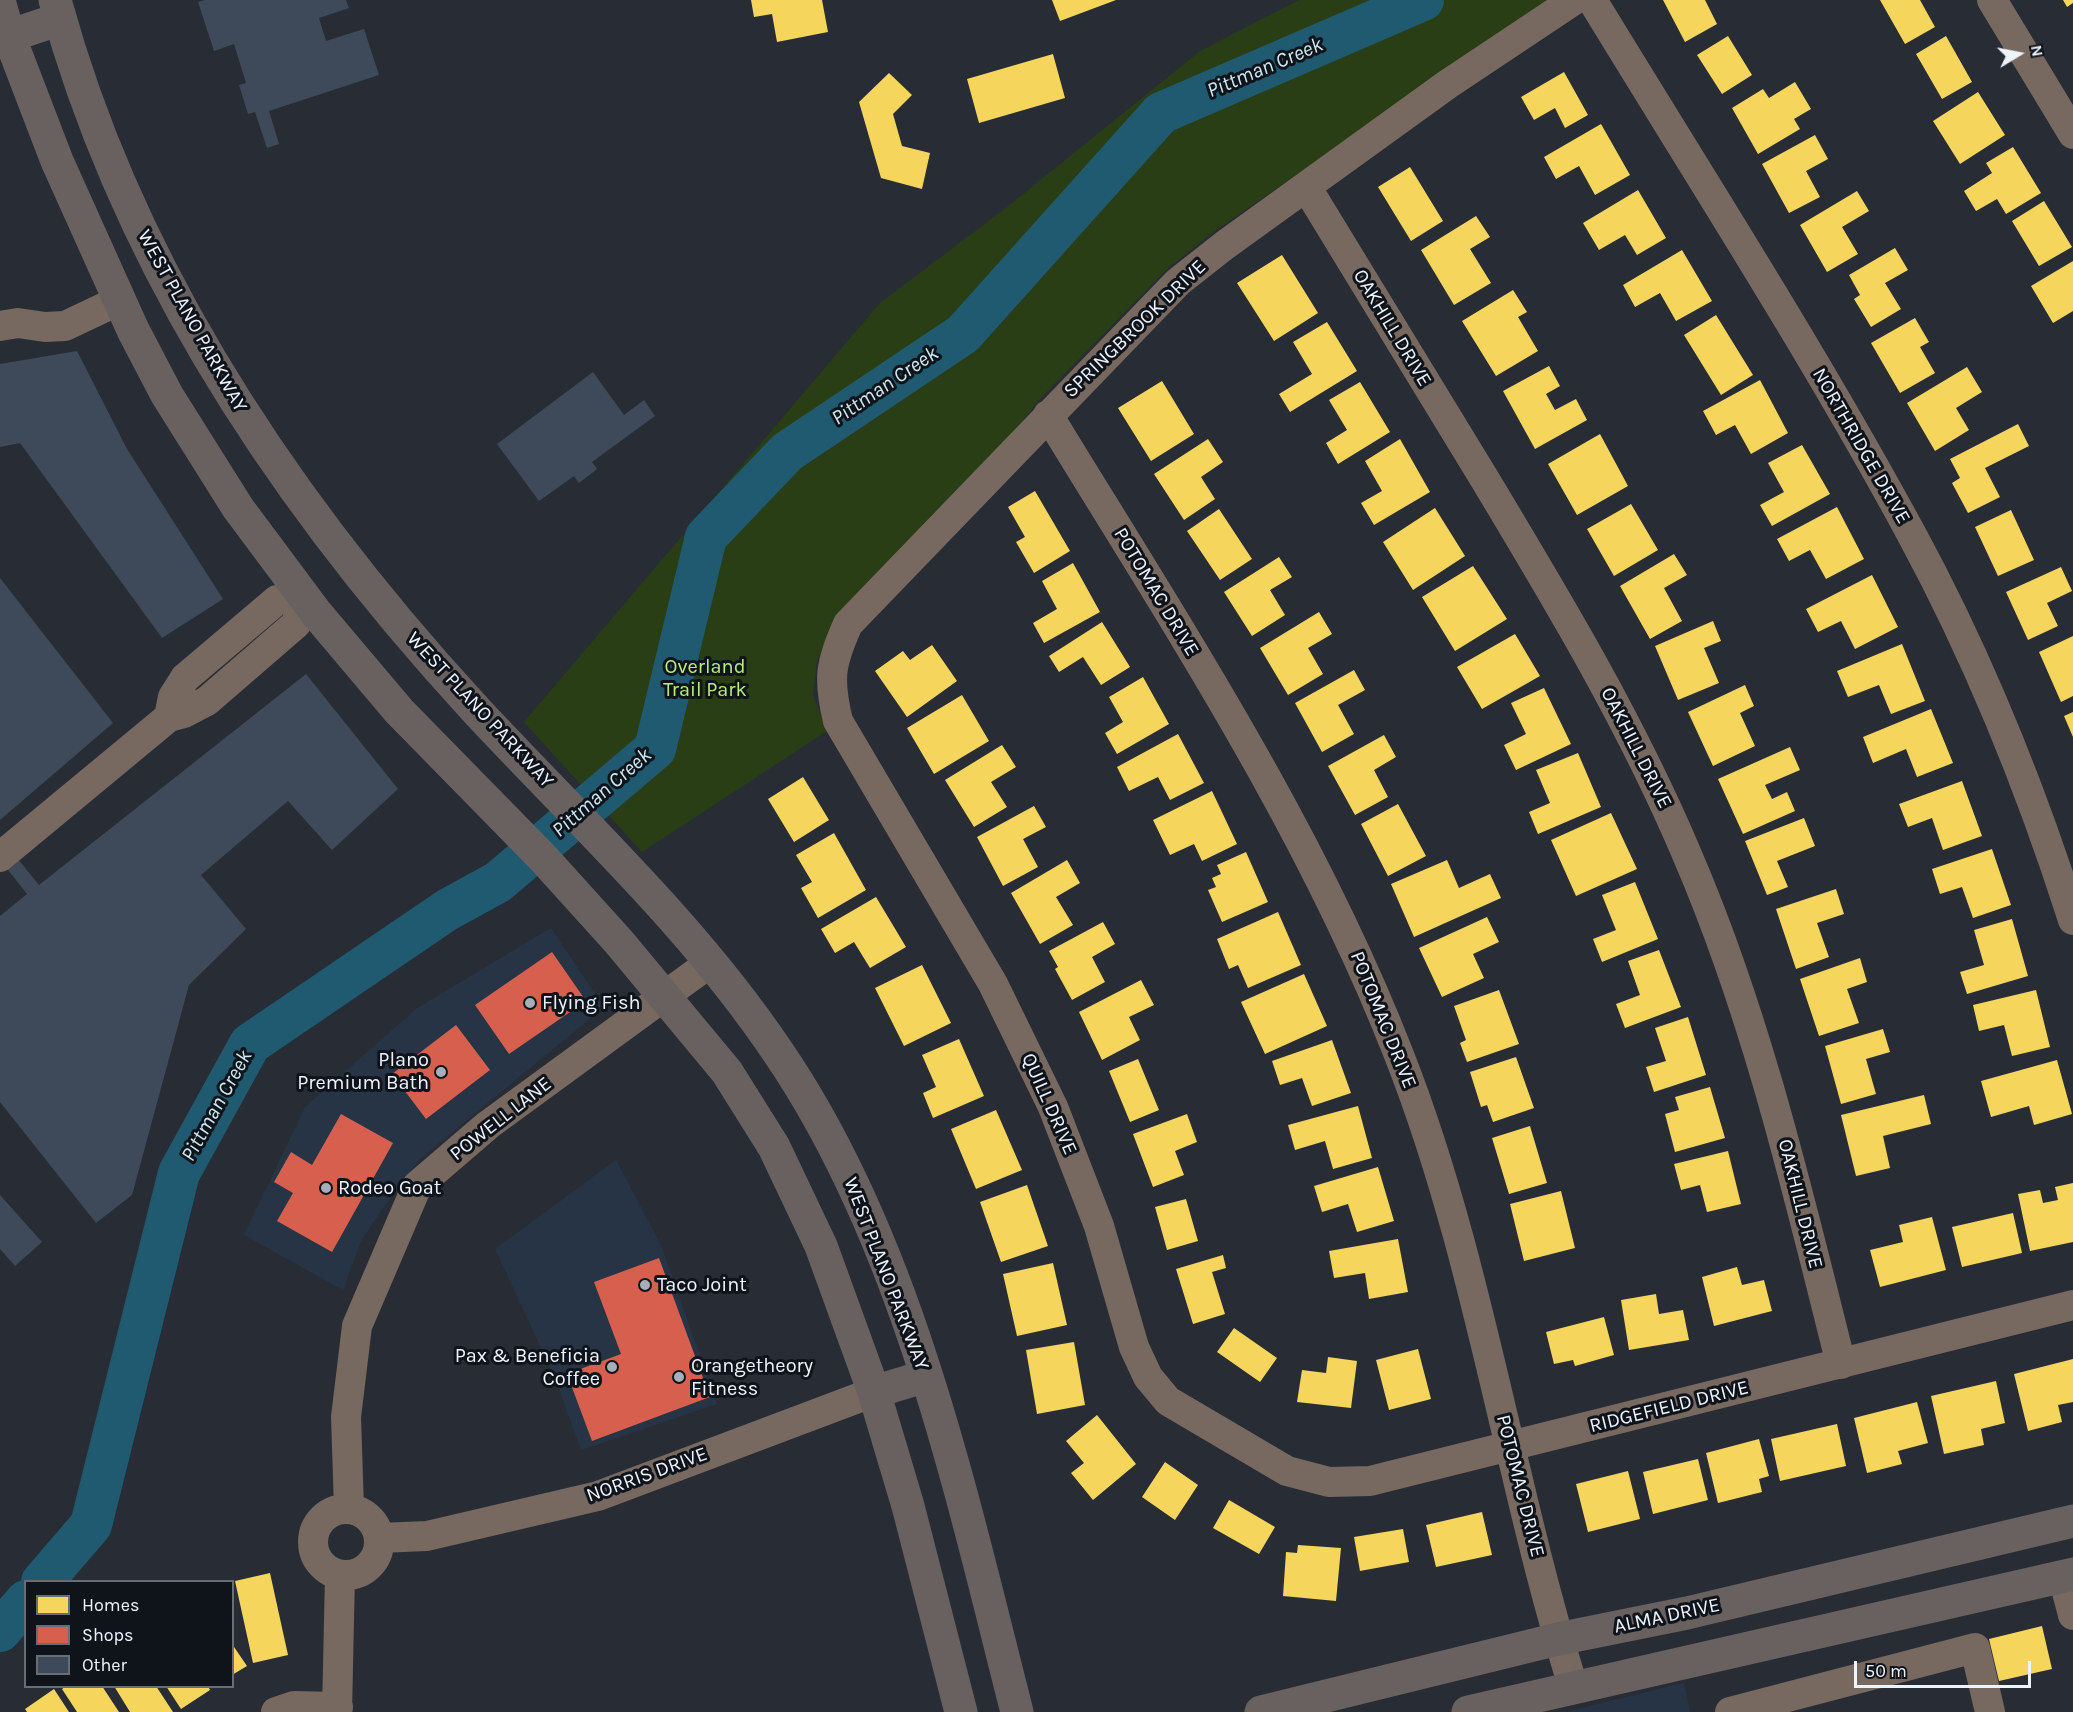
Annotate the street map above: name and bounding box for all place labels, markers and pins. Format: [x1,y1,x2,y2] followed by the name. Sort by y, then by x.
[542,991,640,1015] place label: Flying Fish
[523,996,537,1010] marker: Flying Fish
[297,1048,429,1095] place label: Plano Premium Bath
[434,1065,448,1079] marker: Plano Premium Bath
[338,1176,441,1200] place label: Rodeo Goat
[319,1181,333,1195] marker: Rodeo Goat
[657,1273,747,1297] place label: Taco Joint
[638,1278,652,1292] marker: Taco Joint
[455,1344,600,1391] place label: Pax & Beneficia Coffee
[691,1354,813,1401] place label: Orangetheory Fitness
[605,1360,619,1374] marker: Pax & Beneficia Coffee
[672,1370,686,1384] marker: Orangetheory Fitness

